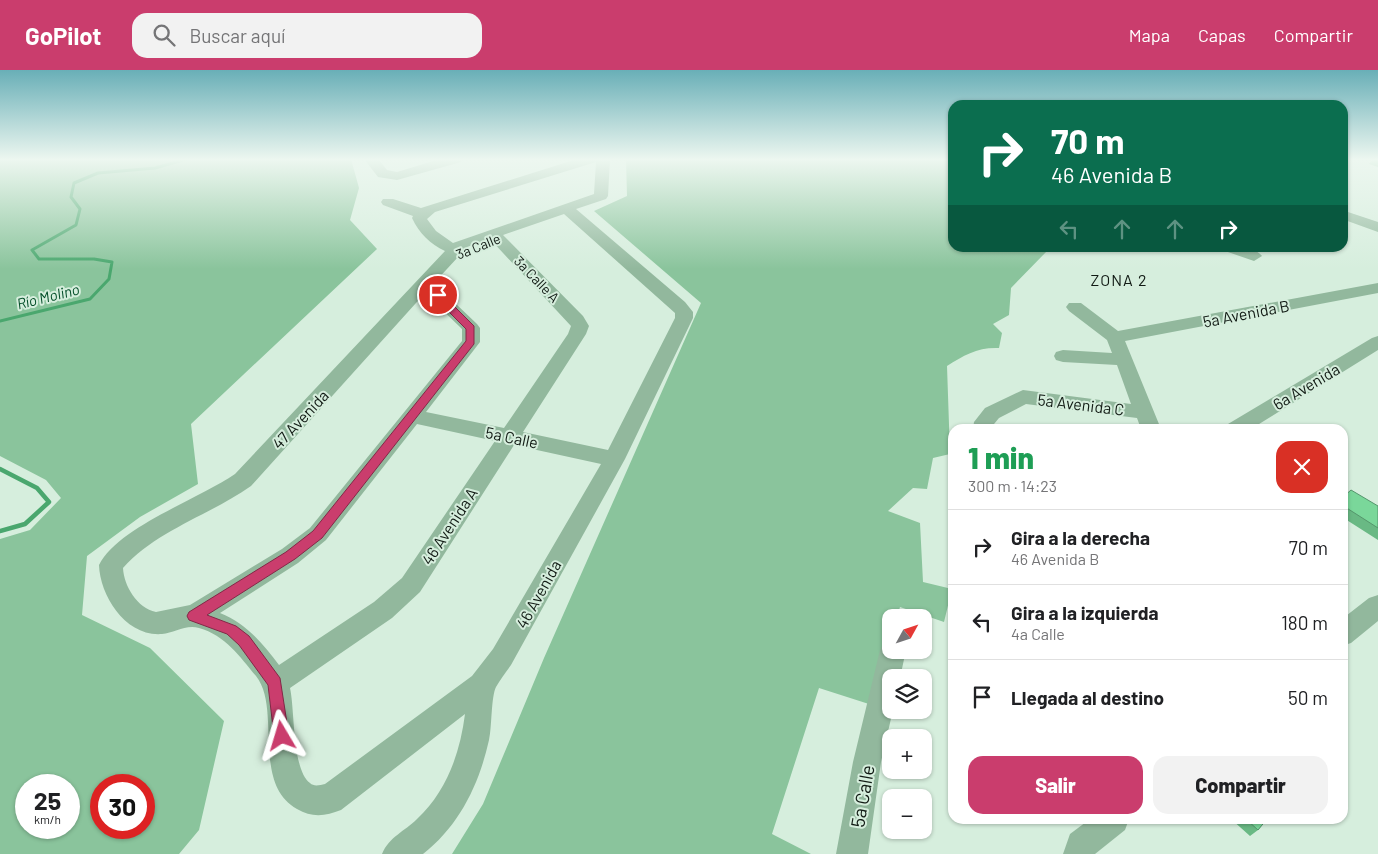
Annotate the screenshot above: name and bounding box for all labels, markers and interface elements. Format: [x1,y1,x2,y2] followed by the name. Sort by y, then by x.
[132,13,482,58] search box
[25,21,102,50] text: GoPilot
[150,21,178,49] icon: search
[190,24,285,47] text: Buscar aquí
[1129,24,1170,46] text: Mapa
[1198,24,1246,46] text: Capas
[1274,24,1353,46] text: Compartir
[1051,119,1125,161] text: 70 m
[968,120,1033,185] icon: right
[1051,161,1172,187] text: 46 Avenida B
[1055,215,1083,243] icon: left
[1108,215,1136,243] icon: ahead
[1161,215,1189,243] icon: ahead
[1214,215,1242,243] icon: right
[453,229,503,263] street label: 3a Calle
[511,252,564,306] street label: 3a Calle A
[1090,270,1148,289] district label: ZONA 2
[417,274,459,316] pin
[15,280,81,312] water label: Río Molino
[424,281,452,309] icon: arrive
[1201,295,1291,331] street label: 5a Avenida B
[1269,359,1343,413] street label: 6a Avenida
[268,386,332,452] street label: 47 Avenida
[1037,389,1125,419] street label: 5a Avenida C
[484,422,540,452] street label: 5a Calle
[968,439,1034,475] text: 1 min
[1276,441,1328,493] button: close
[968,476,1057,495] text: 300 m · 14:23
[417,484,481,568] street label: 46 Avenida A
[1011,526,1150,549] text: Gira a la derecha
[968,533,996,561] icon: right
[1289,536,1328,559] text: 70 m
[1011,549,1099,568] text: 46 Avenida B
[512,557,564,631] street label: 46 Avenida
[1011,601,1159,624] text: Gira a la izquierda
[968,608,996,636] icon: left
[882,609,932,659] north arrow
[882,609,932,839] map controls
[1281,611,1328,634] text: 180 m
[1011,624,1065,643] text: 4a Calle
[882,669,932,719] button: layers
[968,683,996,711] icon: arrive
[1011,686,1164,709] text: Llegada al destino
[1288,686,1328,709] text: 50 m
[255,709,307,761] position arrow
[882,729,932,779] button: +
[968,756,1143,814] button: Salir
[1153,756,1328,814] button: Compartir
[845,763,879,829] street label: 5a Calle
[90,774,155,839] speed limit sign: 30
[34,785,61,815] text: 25
[882,789,932,839] button: −
[34,812,61,826] text: km/h

